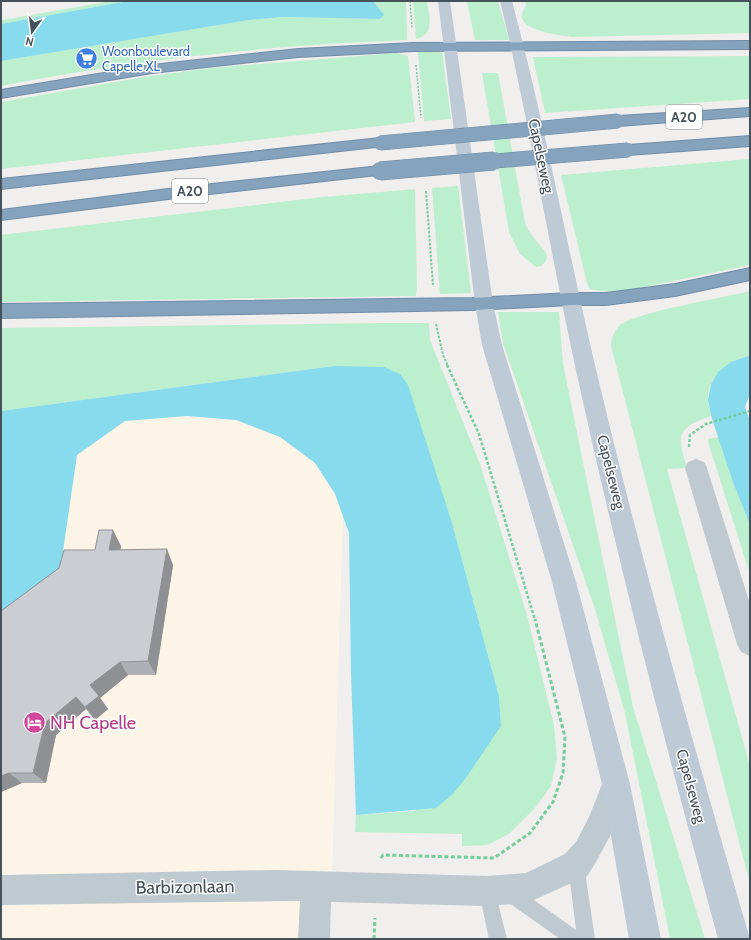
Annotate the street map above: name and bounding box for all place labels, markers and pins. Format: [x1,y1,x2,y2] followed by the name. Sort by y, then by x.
[102,43,190,74] place label: Woonboulevard Capelle XL
[74,45,100,71] supermarket icon: Woonboulevard Capelle XL
[21,710,47,736] hotel icon: NH Capelle
[50,712,136,734] place label: NH Capelle

